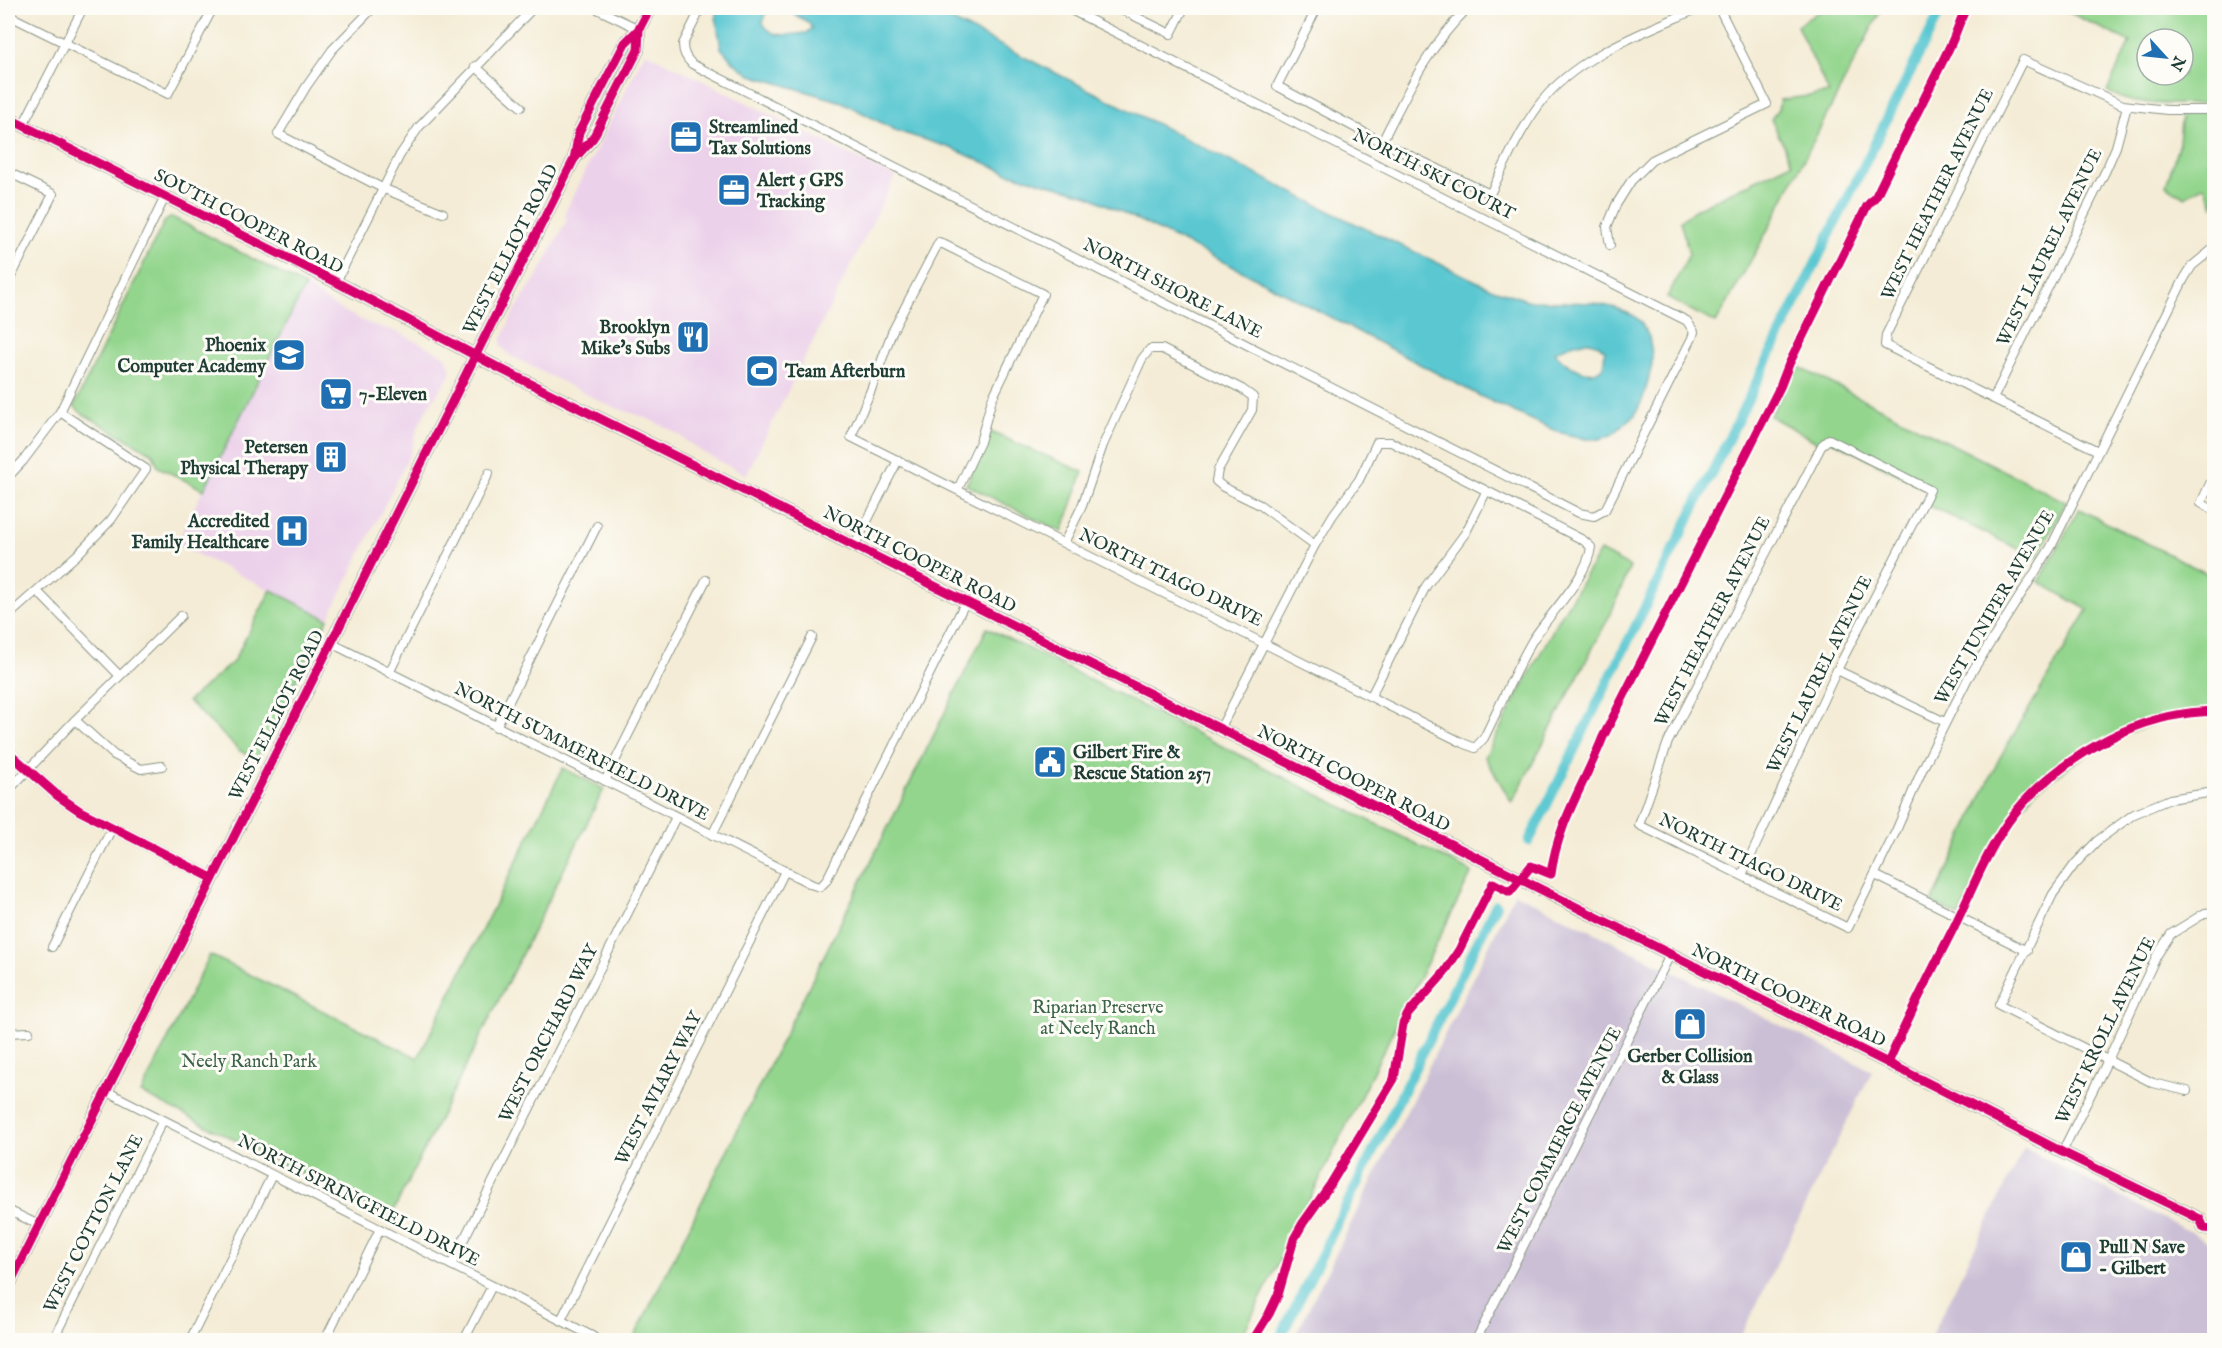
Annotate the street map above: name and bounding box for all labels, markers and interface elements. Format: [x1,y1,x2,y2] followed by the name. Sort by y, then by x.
[2135,27,2195,87] north arrow
[2164,51,2189,74] text: N
[1877,85,2000,304] street label: WEST HEATHER AVENUE
[708,117,811,161] place label: Streamlined Tax Solutions
[668,119,704,155] office icon: Streamlined Tax Solutions
[1348,124,1518,226] street label: NORTH SKI COURT
[1992,145,2108,350] street label: WEST LAUREL AVENUE
[458,161,564,339] street label: WEST ELLIOT ROAD
[150,165,347,280] street label: SOUTH COOPER ROAD
[756,170,843,214] place label: Alert 5 GPS Tracking
[716,172,752,208] office icon: Alert 5 GPS Tracking
[1079,234,1266,345] street label: NORTH SHORE LANE
[581,317,671,361] place label: Brooklyn Mike's Subs
[675,319,711,355] restaurant icon: Brooklyn Mike's Subs
[117,335,267,379] place label: Phoenix Computer Academy
[271,337,307,373] school or university icon: Phoenix Computer Academy
[744,353,780,389] sports icon: Team Afterburn
[784,361,906,384] place label: Team Afterburn
[318,376,354,412] supermarket icon: 7-Eleven
[359,384,428,407] place label: 7-Eleven
[180,437,309,481] place label: Petersen Physical Therapy
[313,439,349,475] building icon: Petersen Physical Therapy
[819,502,1020,619] street label: NORTH COOPER ROAD
[1930,506,2061,709] street label: WEST JUNIPER AVENUE
[132,511,270,555] place label: Accredited Family Healthcare
[274,513,310,549] hospital icon: Accredited Family Healthcare
[1650,513,1776,731] street label: WEST HEATHER AVENUE
[1075,524,1266,633] street label: NORTH TIAGO DRIVE
[1762,572,1878,777] street label: WEST LAUREL AVENUE
[224,627,330,805] street label: WEST ELLIOT ROAD
[450,678,713,827] street label: NORTH SUMMERFIELD DRIVE
[1253,721,1454,838] street label: NORTH COOPER ROAD
[1073,742,1211,786] place label: Gilbert Fire & Rescue Station 257
[1032,744,1068,780] public building icon: Gilbert Fire & Rescue Station 257
[1655,809,1846,918] street label: NORTH TIAGO DRIVE
[2051,933,2162,1128] street label: WEST KROLL AVENUE
[1687,939,1889,1053] street label: NORTH COOPER ROAD
[494,940,605,1127] street label: WEST ORCHARD WAY
[1032,997,1164,1041] park label: Riparian Preserve at Neely Ranch
[1672,1006,1708,1042] shop icon: Gerber Collision & Glass
[611,1007,708,1169] street label: WEST AVIARY WAY
[1493,1023,1628,1258] street label: WEST COMMERCE AVENUE
[1627,1046,1753,1090] place label: Gerber Collision & Glass
[181,1051,317,1074] park label: Neely Ranch Park
[233,1130,483,1273] street label: NORTH SPRINGFIELD DRIVE
[39,1131,149,1317] street label: WEST COTTON LANE
[2099,1237,2186,1281] place label: Pull N Save - Gilbert
[2058,1239,2094,1275] shop icon: Pull N Save - Gilbert

